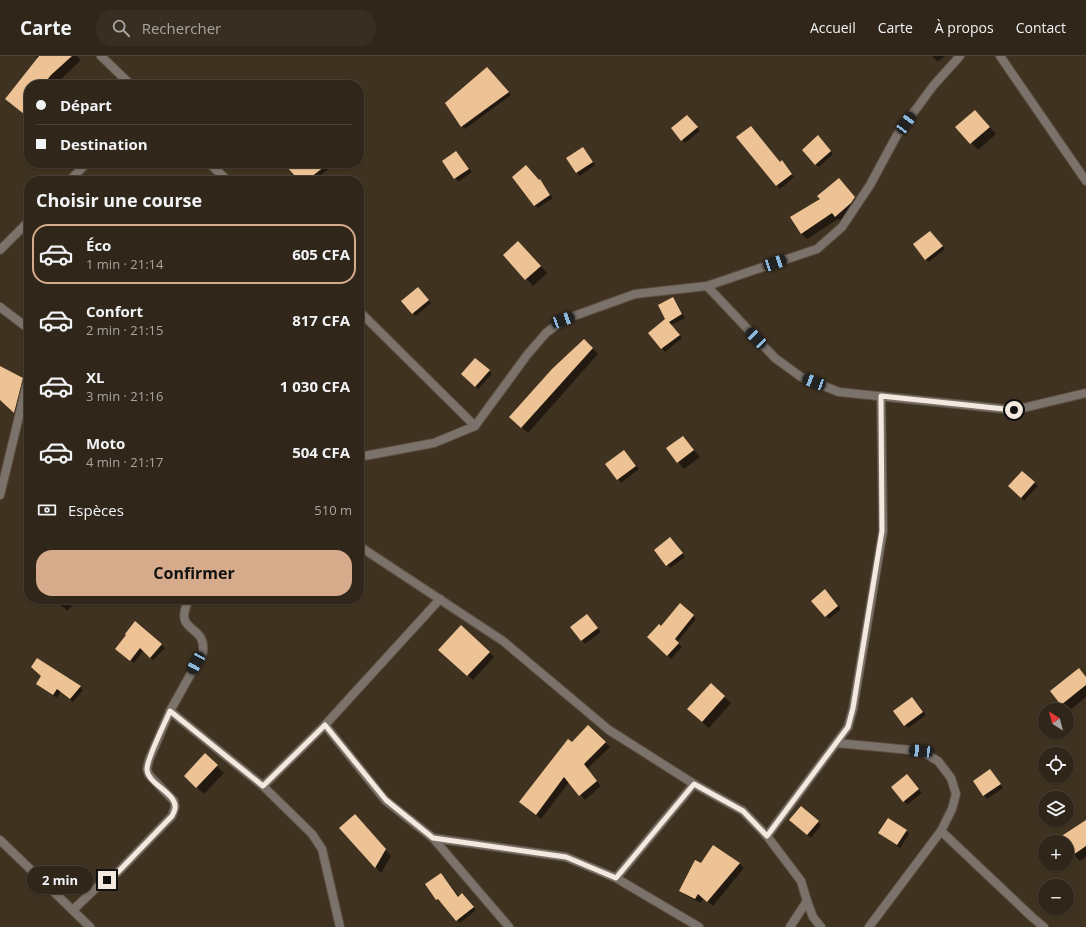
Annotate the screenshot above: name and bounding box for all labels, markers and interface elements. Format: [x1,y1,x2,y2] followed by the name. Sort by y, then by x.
[96,10,376,46] search box
[20,15,72,41] text: Carte
[110,17,132,39] icon: search
[142,18,221,38] text: Rechercher
[810,18,856,37] text: Accueil
[878,18,913,37] text: Carte
[935,18,994,37] text: À propos
[1016,18,1066,37] text: Contact
[60,95,112,115] text: Départ
[894,110,918,136] car
[60,134,148,154] text: Destination
[36,188,202,212] text: Choisir une course
[86,235,111,255] text: Éco
[38,236,74,272] icon: car
[292,244,350,264] text: 605 CFA
[762,253,788,273] car
[86,255,163,273] text: 1 min · 21:14
[86,301,143,321] text: Confort
[38,302,74,338] icon: car
[292,310,350,330] text: 817 CFA
[550,310,576,330] car
[86,321,163,339] text: 2 min · 21:15
[743,325,769,351] car
[86,367,104,387] text: XL
[38,368,74,404] icon: car
[801,372,827,392] car
[280,376,350,396] text: 1 030 CFA
[86,387,163,405] text: 3 min · 21:16
[1005,401,1023,419] route start
[86,433,125,453] text: Moto
[38,434,74,470] icon: car
[292,442,350,462] text: 504 CFA
[86,453,163,471] text: 4 min · 21:17
[36,499,58,521] icon: cash
[68,500,124,520] text: Espèces
[314,501,352,519] text: 510 m
[36,550,352,596] button: Confirmer
[185,650,207,676] car
[1038,703,1074,739] north arrow
[1038,703,1074,915] map controls
[909,744,933,758] car
[1038,747,1074,783] button: locate
[1038,791,1074,827] button: layers
[1038,835,1074,871] button: +
[27,866,93,894] callout: 2 min
[42,871,78,889] text: 2 min
[98,871,116,889] route end
[1038,879,1074,915] button: −

